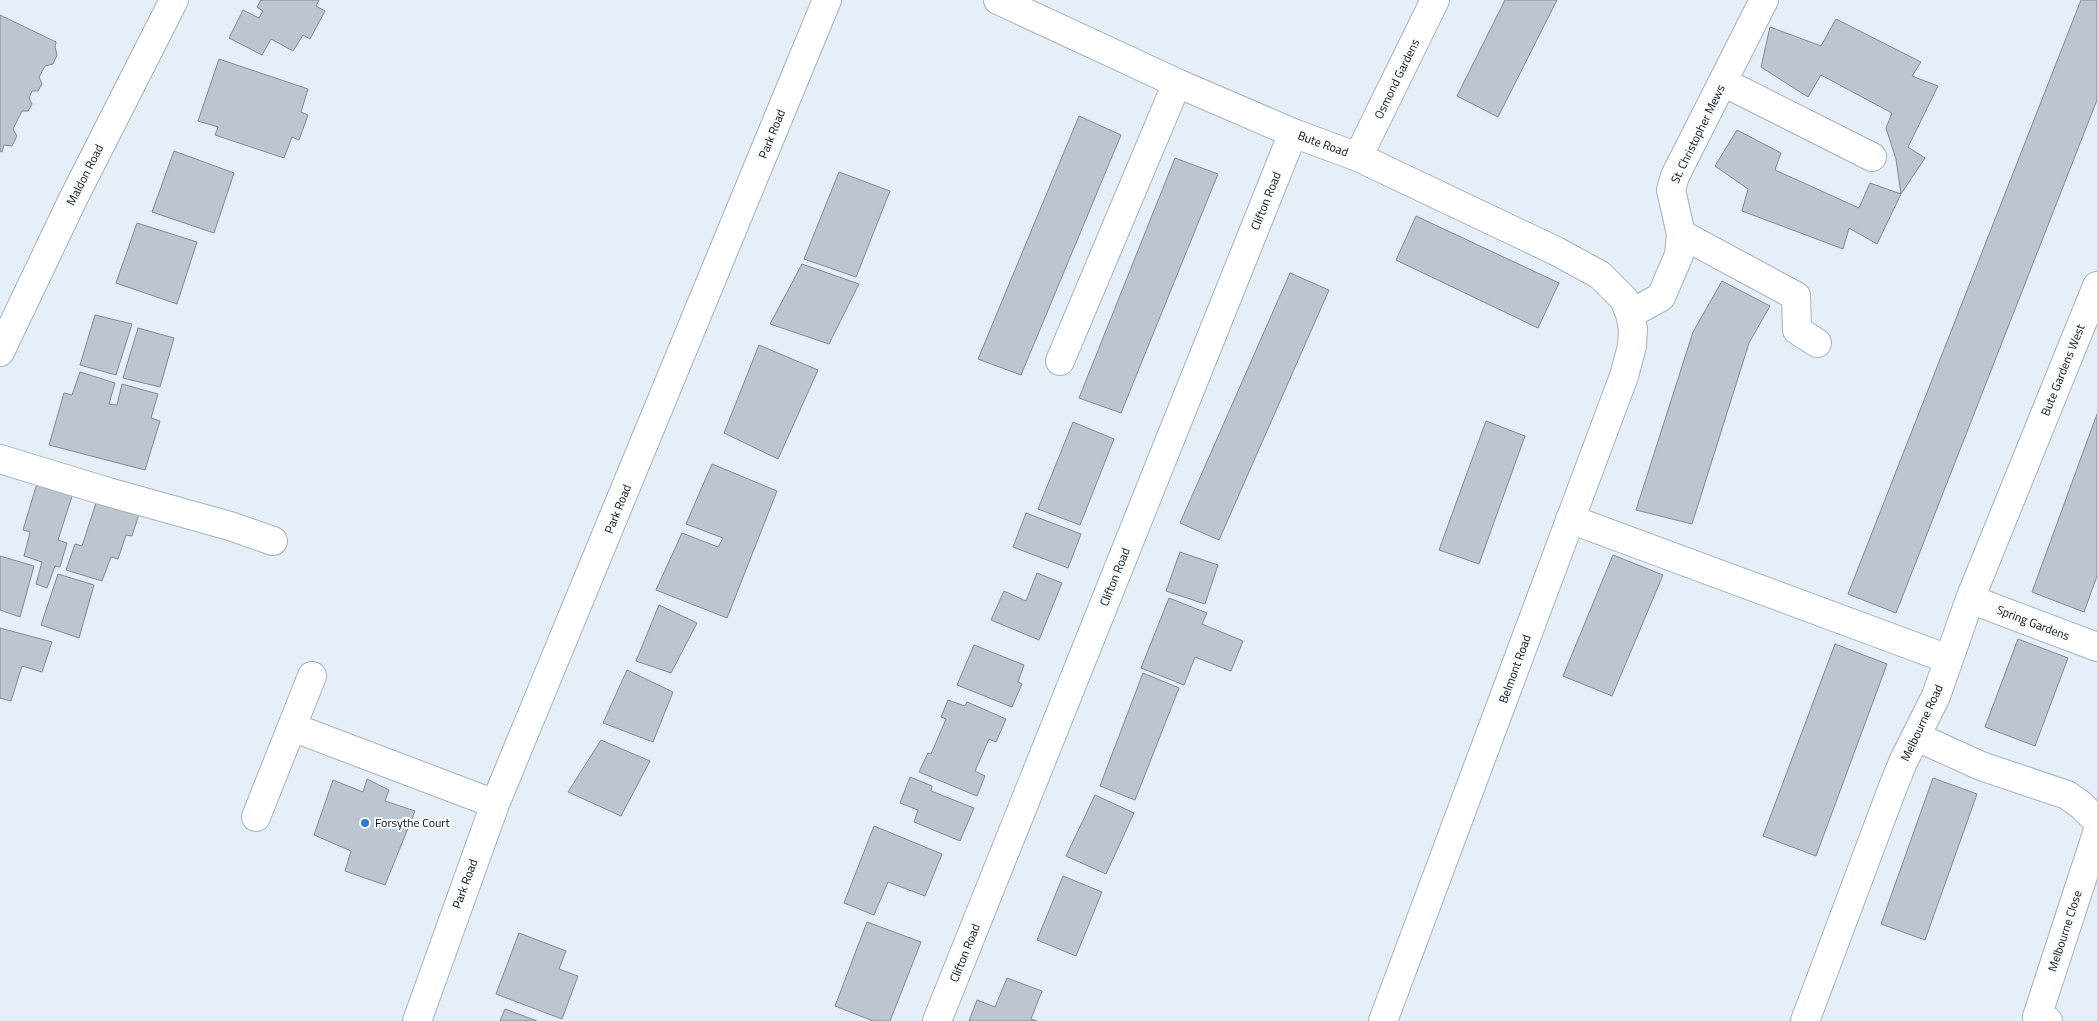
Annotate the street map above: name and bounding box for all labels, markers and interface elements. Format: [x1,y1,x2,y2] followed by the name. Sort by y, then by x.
[1369,35,1424,122] street label: Osmond Gardens
[1665,81,1730,187] street label: St. Christopher Mews
[753,106,790,161] street label: Park Road
[1295,126,1351,161] street label: Bute Road
[61,141,108,209] street label: Maldon Road
[1245,169,1286,233] street label: Clifton Road
[2035,320,2090,419] street label: Bute Gardens West
[599,481,636,536] street label: Park Road
[1094,545,1135,609] street label: Clifton Road
[1994,600,2073,645] street label: Spring Gardens
[1493,632,1536,706] street label: Belmont Road
[1895,681,1948,764] street label: Melbourne Road
[375,813,450,832] place label: Forsythe Court
[359,817,371,829] marker: Forsythe Court
[447,856,482,911] street label: Park Road
[2042,888,2087,974] street label: Melbourne Close
[944,921,985,985] street label: Clifton Road

